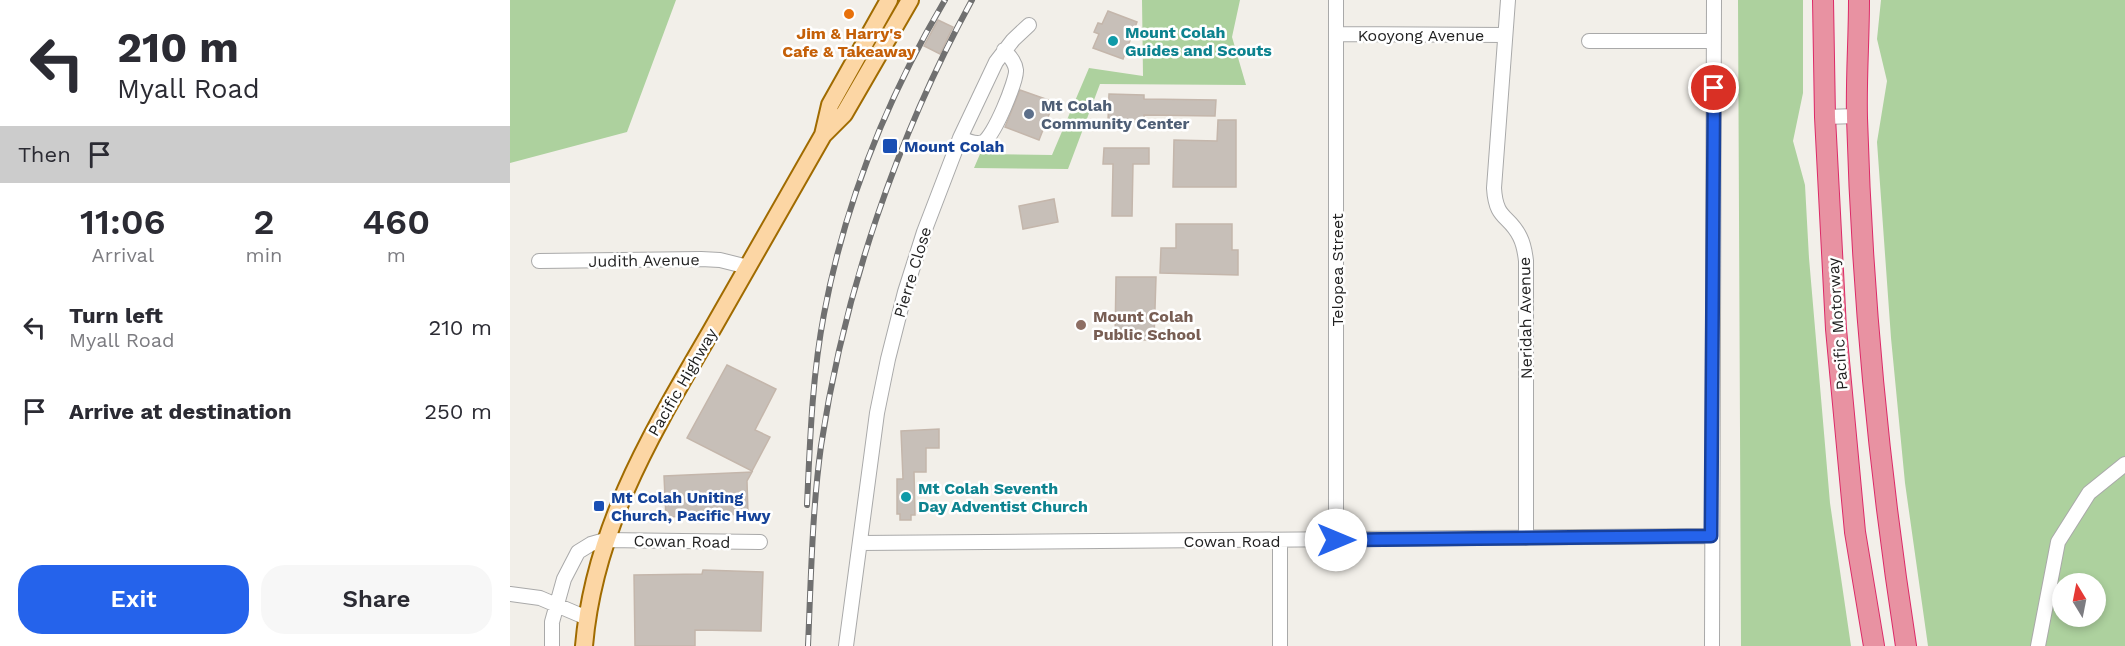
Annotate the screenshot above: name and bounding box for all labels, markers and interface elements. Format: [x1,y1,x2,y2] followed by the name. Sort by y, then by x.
[842,7,856,21] marker: Jim & Harry's Cafe & Takeaway
[117,23,239,72] text: 210 m
[1125,23,1272,60] place label: Mount Colah Guides and Scouts
[18,24,96,102] icon: left
[782,24,917,61] place label: Jim & Harry's Cafe & Takeaway
[1358,26,1484,45] street label: Kooyong Avenue
[1106,34,1120,48] marker: Mount Colah Guides and Scouts
[1688,62,1739,113] pin
[1697,71,1730,104] icon: arrive
[117,73,260,105] text: Myall Road
[1041,96,1190,133] place label: Mt Colah Community Center
[1022,107,1036,121] marker: Mt Colah Community Center
[881,137,899,155] marker: Mount Colah
[904,137,1004,156] place label: Mount Colah
[83,138,116,171] icon: arrive
[18,142,71,167] text: Then
[80,201,166,243] text: 11:06
[253,201,275,243] text: 2
[362,201,430,243] text: 460
[1328,213,1347,327] street label: Telopea Street
[890,224,935,320] street label: Pierre Close
[92,243,154,267] text: Arrival
[246,243,282,267] text: min
[387,243,406,267] text: m
[588,250,700,271] street label: Judith Avenue
[1823,256,1852,391] street label: Pacific Motorway
[1515,257,1536,379] street label: Neridah Avenue
[69,303,163,328] text: Turn left
[1093,307,1202,344] place label: Mount Colah Public School
[18,311,51,344] icon: left
[428,315,492,340] text: 210 m
[1074,318,1088,332] marker: Mount Colah Public School
[644,324,721,440] street label: Pacific Highway
[69,328,175,352] text: Myall Road
[18,395,51,428] icon: arrive
[69,399,292,424] text: Arrive at destination
[424,399,492,424] text: 250 m
[918,479,1088,516] place label: Mt Colah Seventh Day Adventist Church
[611,488,772,525] place label: Mt Colah Uniting Church, Pacific Hwy
[899,490,913,504] marker: Mt Colah Seventh Day Adventist Church
[592,499,606,513] marker: Mt Colah Uniting Church, Pacific Hwy
[1304,508,1368,572] position arrow
[633,531,731,552] street label: Cowan Road
[1184,532,1281,551] street label: Cowan Road
[18,565,249,634] button: Exit
[261,565,492,634] button: Share
[2052,573,2106,627] north arrow
[2052,573,2106,627] map controls

